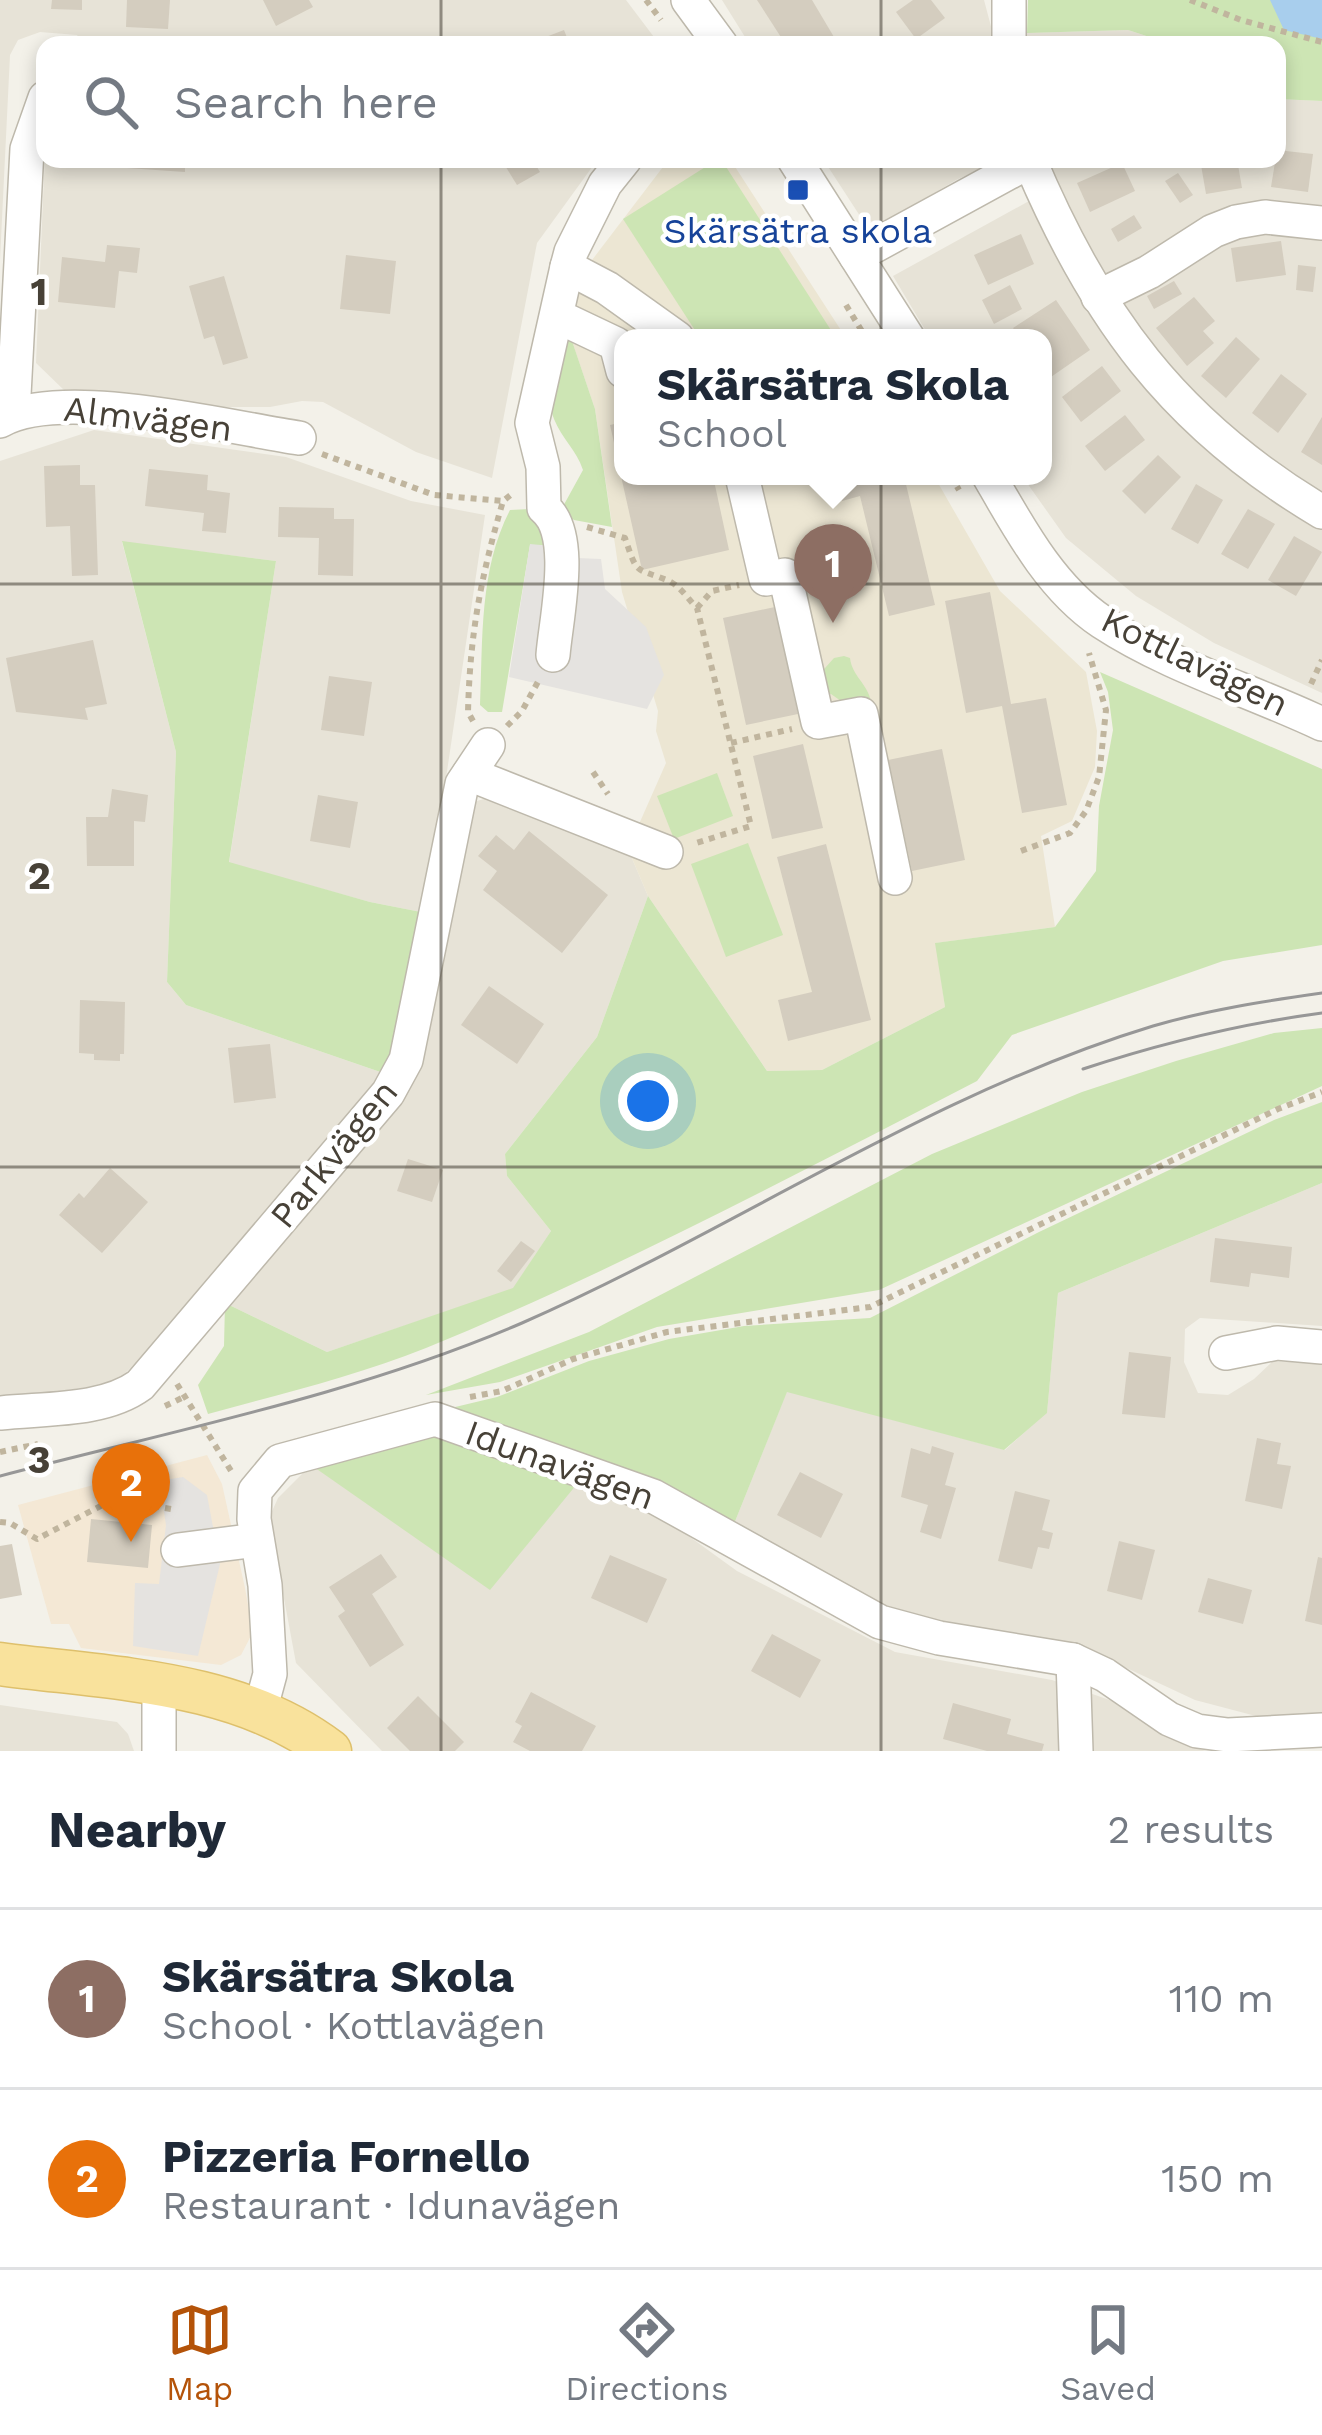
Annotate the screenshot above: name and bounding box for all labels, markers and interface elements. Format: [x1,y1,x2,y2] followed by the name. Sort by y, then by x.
[36,36,1286,168] search box
[78,69,144,135] icon: search
[174,76,438,129] text: Search here
[785,177,811,203] marker: Skärsätra skola
[664,210,932,252] place label: Skärsätra skola
[31,269,47,314] text: 1
[614,329,1052,485] popup
[657,358,1009,411] text: Skärsätra Skola
[61,388,235,450] street label: Almvägen
[657,411,787,456] text: School
[794,524,872,623] pin: 1
[1095,599,1295,725] street label: Kottlavägen
[27,853,51,898] text: 2
[618,1071,678,1131] your location
[262,1072,406,1236] street label: Parkvägen
[460,1411,660,1519] street label: Idunavägen
[27,1437,51,1482] text: 3
[92,1443,170,1542] pin: 2
[48,1800,226,1859] text: Nearby
[1108,1807,1274,1852] text: 2 results
[162,1950,514,2003] text: Skärsätra Skola
[79,1976,95,2021] text: 1
[1169,1976,1274,2021] text: 110 m
[162,2003,546,2048] text: School · Kottlavägen
[162,2130,530,2183] text: Pizzeria Fornello
[75,2156,99,2201] text: 2
[1161,2156,1274,2201] text: 150 m
[162,2183,620,2228] text: Restaurant · Idunavägen
[166,2297,233,2408] tab: Map
[565,2297,728,2408] tab: Directions
[1060,2297,1156,2408] tab: Saved

